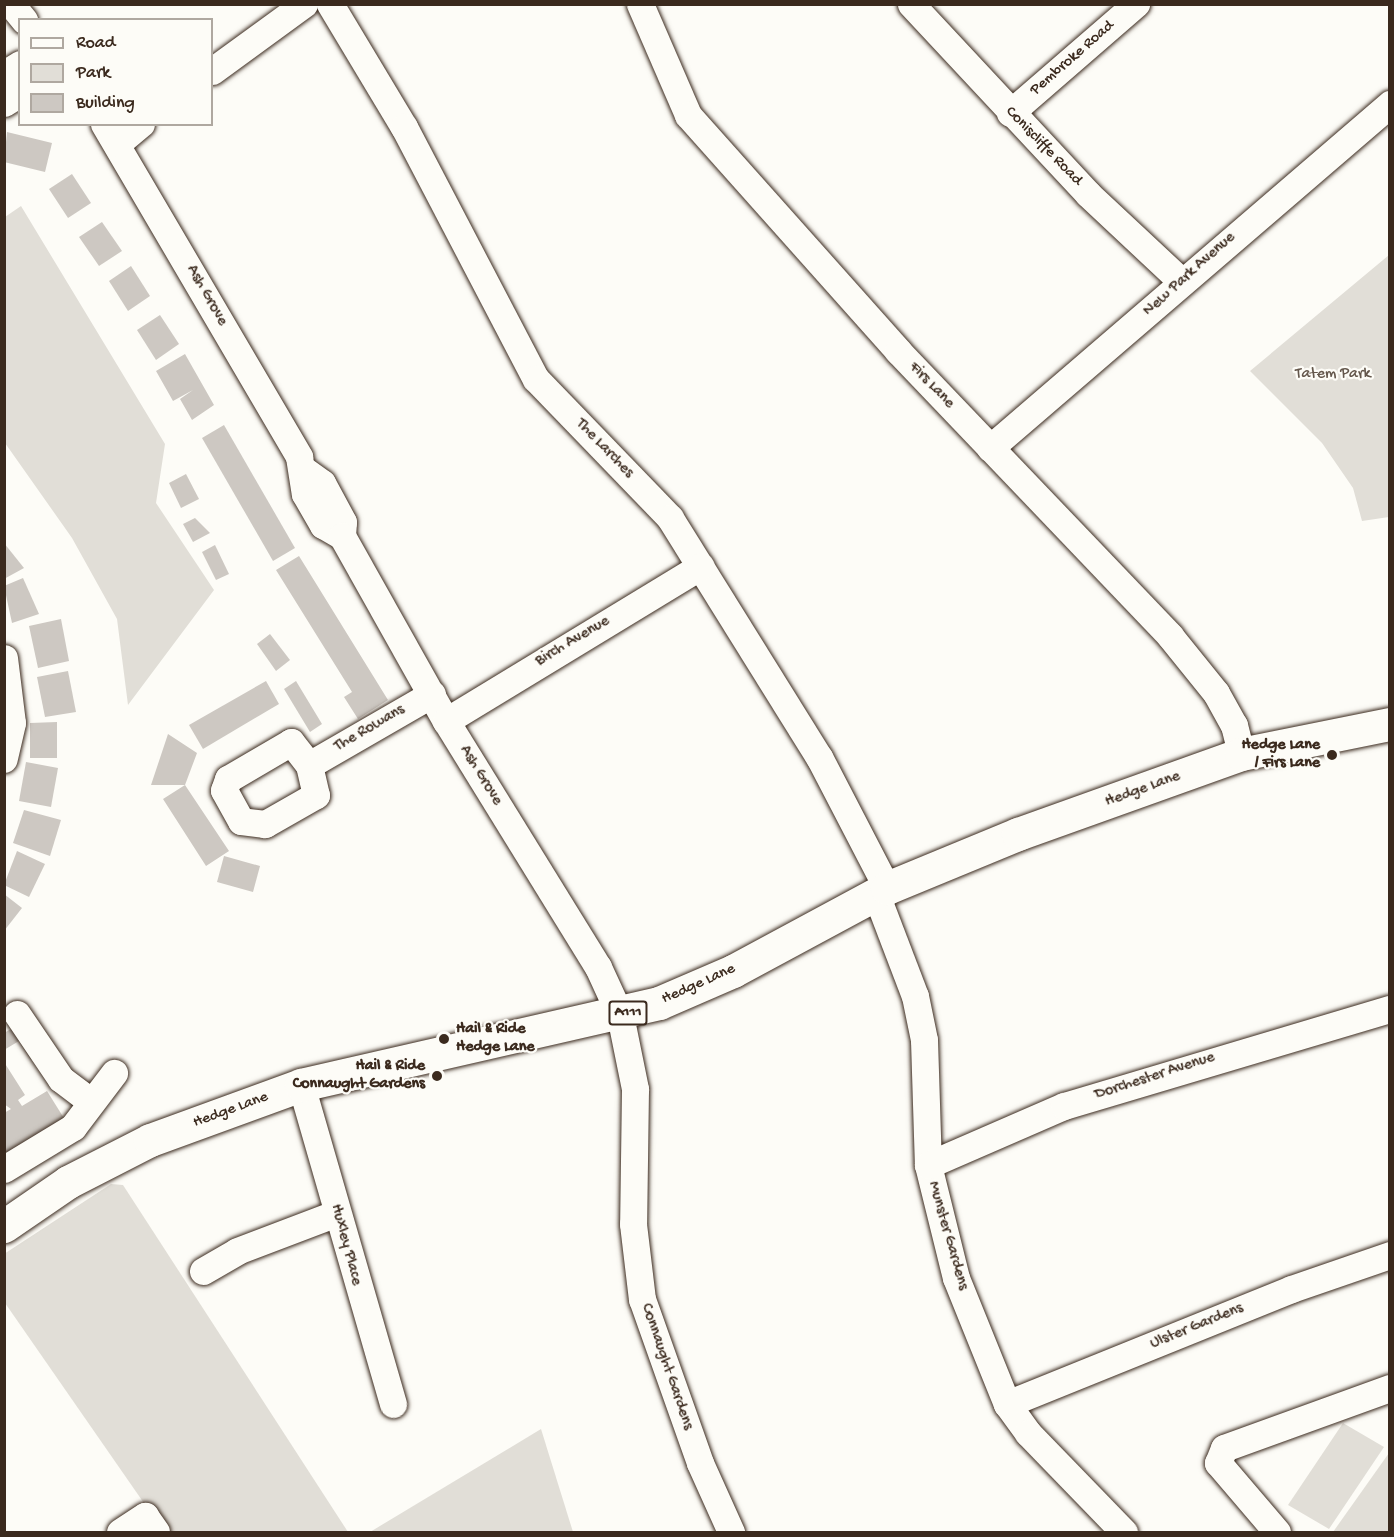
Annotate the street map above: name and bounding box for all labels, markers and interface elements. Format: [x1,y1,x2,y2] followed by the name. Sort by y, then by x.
[1027,17,1119,101] street label: Pembroke Road
[18,18,213,126] legend
[76,33,115,54] text: Road
[76,63,110,84] text: Park
[76,93,135,114] text: Building
[1000,103,1086,191] street label: Coniscliffe Road
[1140,229,1240,321] street label: New Park Avenue
[181,262,231,330] street label: Ash Grove
[904,359,958,413] street label: Firs Lane
[1295,365,1371,385] park label: Tatem Park
[571,415,637,483] street label: The Larches
[532,612,614,672] street label: Birch Avenue
[331,701,409,757] street label: The Rowans
[1241,736,1320,774] place label: Hedge Lane / Firs Lane
[454,742,506,810] street label: Ash Grove
[1325,748,1339,762] marker: Hedge Lane / Firs Lane
[1103,768,1183,812] street label: Hedge Lane
[659,960,739,1010] street label: Hedge Lane
[607,1001,649,1025] road number: A111
[456,1020,535,1058] place label: Hail & Ride Hedge Lane
[437,1032,451,1046] marker: Hail & Ride Hedge Lane
[1093,1049,1217,1105] street label: Dorchester Avenue
[293,1057,425,1095] place label: Hail & Ride Connaught Gardens
[430,1069,444,1083] marker: Hail & Ride Connaught Gardens
[191,1089,271,1133] street label: Hedge Lane
[922,1179,972,1293] street label: Munster Gardens
[325,1202,365,1288] street label: Huxley Place
[1148,1300,1246,1354] street label: Ulster Gardens
[635,1301,697,1433] street label: Connaught Gardens

